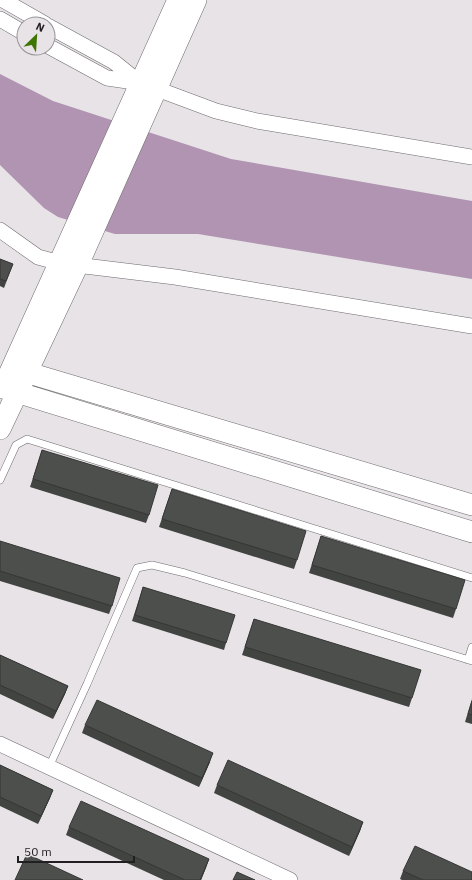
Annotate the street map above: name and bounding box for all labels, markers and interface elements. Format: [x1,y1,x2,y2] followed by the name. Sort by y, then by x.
[16,16,56,56] north arrow
[34,19,47,35] text: N
[18,838,134,864] scale bar
[24,844,52,859] text: 50 m

